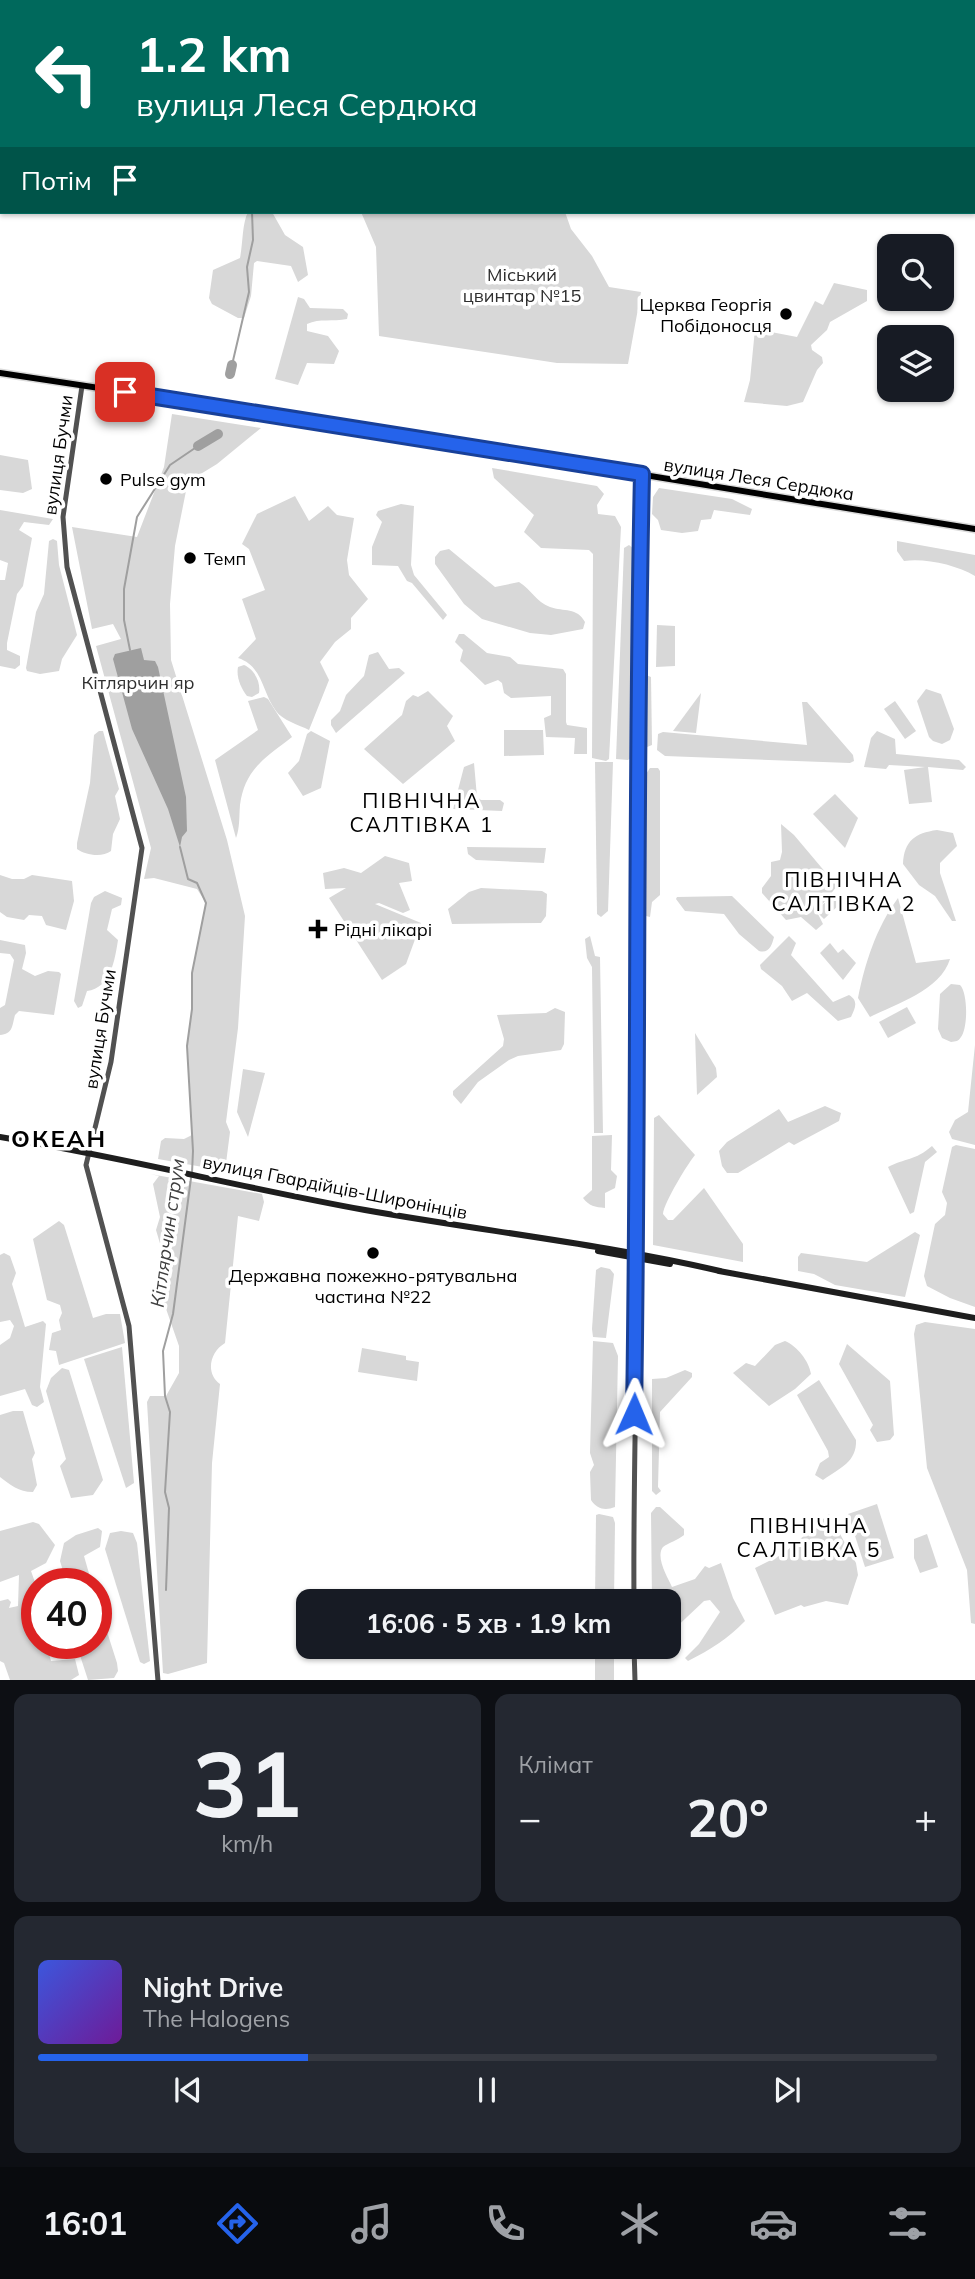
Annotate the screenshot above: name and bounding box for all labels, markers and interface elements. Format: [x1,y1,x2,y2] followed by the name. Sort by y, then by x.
[136,23,291,84] text: 1.2 km
[21,28,112,119] icon: left
[136,84,478,124] text: вулиця Леся Сердюка
[106,161,144,199] icon: arrive
[21,164,92,197] text: Потім
[877,234,954,402] map controls
[877,234,954,311] button: search
[463,263,581,307] park label: Міський цвинтар №15
[640,293,772,337] place label: Церква Георгія Побідоносця
[778,306,794,322] marker: Церква Георгія Побідоносця
[877,325,954,402] button: layers
[95,362,155,422] pin
[106,373,144,411] icon: arrive
[38,393,78,517] street label: вулиця Бучми
[662,453,856,505] street label: вулиця Леся Сердюка
[120,468,206,491] place label: Pulse gym
[98,471,114,487] marker: Pulse gym
[204,547,246,570] place label: Темп
[182,550,198,566] marker: Темп
[81,671,195,694] park label: Кітлярчин яр
[350,787,494,837] district label: ПІВНІЧНА САЛТІВКА 1
[772,866,916,916] district label: ПІВНІЧНА САЛТІВКА 2
[334,918,432,941] place label: Рідні лікарі
[308,919,328,939] marker: Рідні лікарі
[79,967,121,1091] street label: вулиця Бучми
[11,1123,107,1153] district label: ОКЕАН
[201,1150,469,1224] street label: вулиця Гвардійців-Широнінців
[145,1157,189,1309] water label: Кітлярчин струм
[365,1245,381,1261] marker: Державна пожежно-рятувальна частина №22
[229,1264,517,1308] place label: Державна пожежно-рятувальна частина №22
[597,1377,671,1451] position arrow
[737,1512,881,1562] district label: ПІВНІЧНА САЛТІВКА 5
[21,1568,112,1659] speed limit sign: 40
[366,1607,611,1640] text: 16:06 · 5 хв · 1.9 km
[193,1726,302,1840] text: 31
[519,1750,593,1779] text: Клімат
[687,1785,769,1850] text: 20°
[519,1794,541,1842] text: −
[914,1794,937,1842] text: +
[221,1829,273,1858] text: km/h
[143,1971,283,2004] text: Night Drive
[143,2004,290,2033] text: The Halogens
[169,2071,207,2109] icon: previous
[468,2071,506,2109] icon: pause
[768,2071,806,2109] icon: next
[213,2199,262,2248] icon: directions
[347,2199,396,2248] icon: music
[481,2199,530,2248] icon: phone
[615,2199,664,2248] icon: climate
[749,2199,798,2248] icon: car
[883,2199,932,2248] icon: filters
[43,2203,127,2243] text: 16:01

